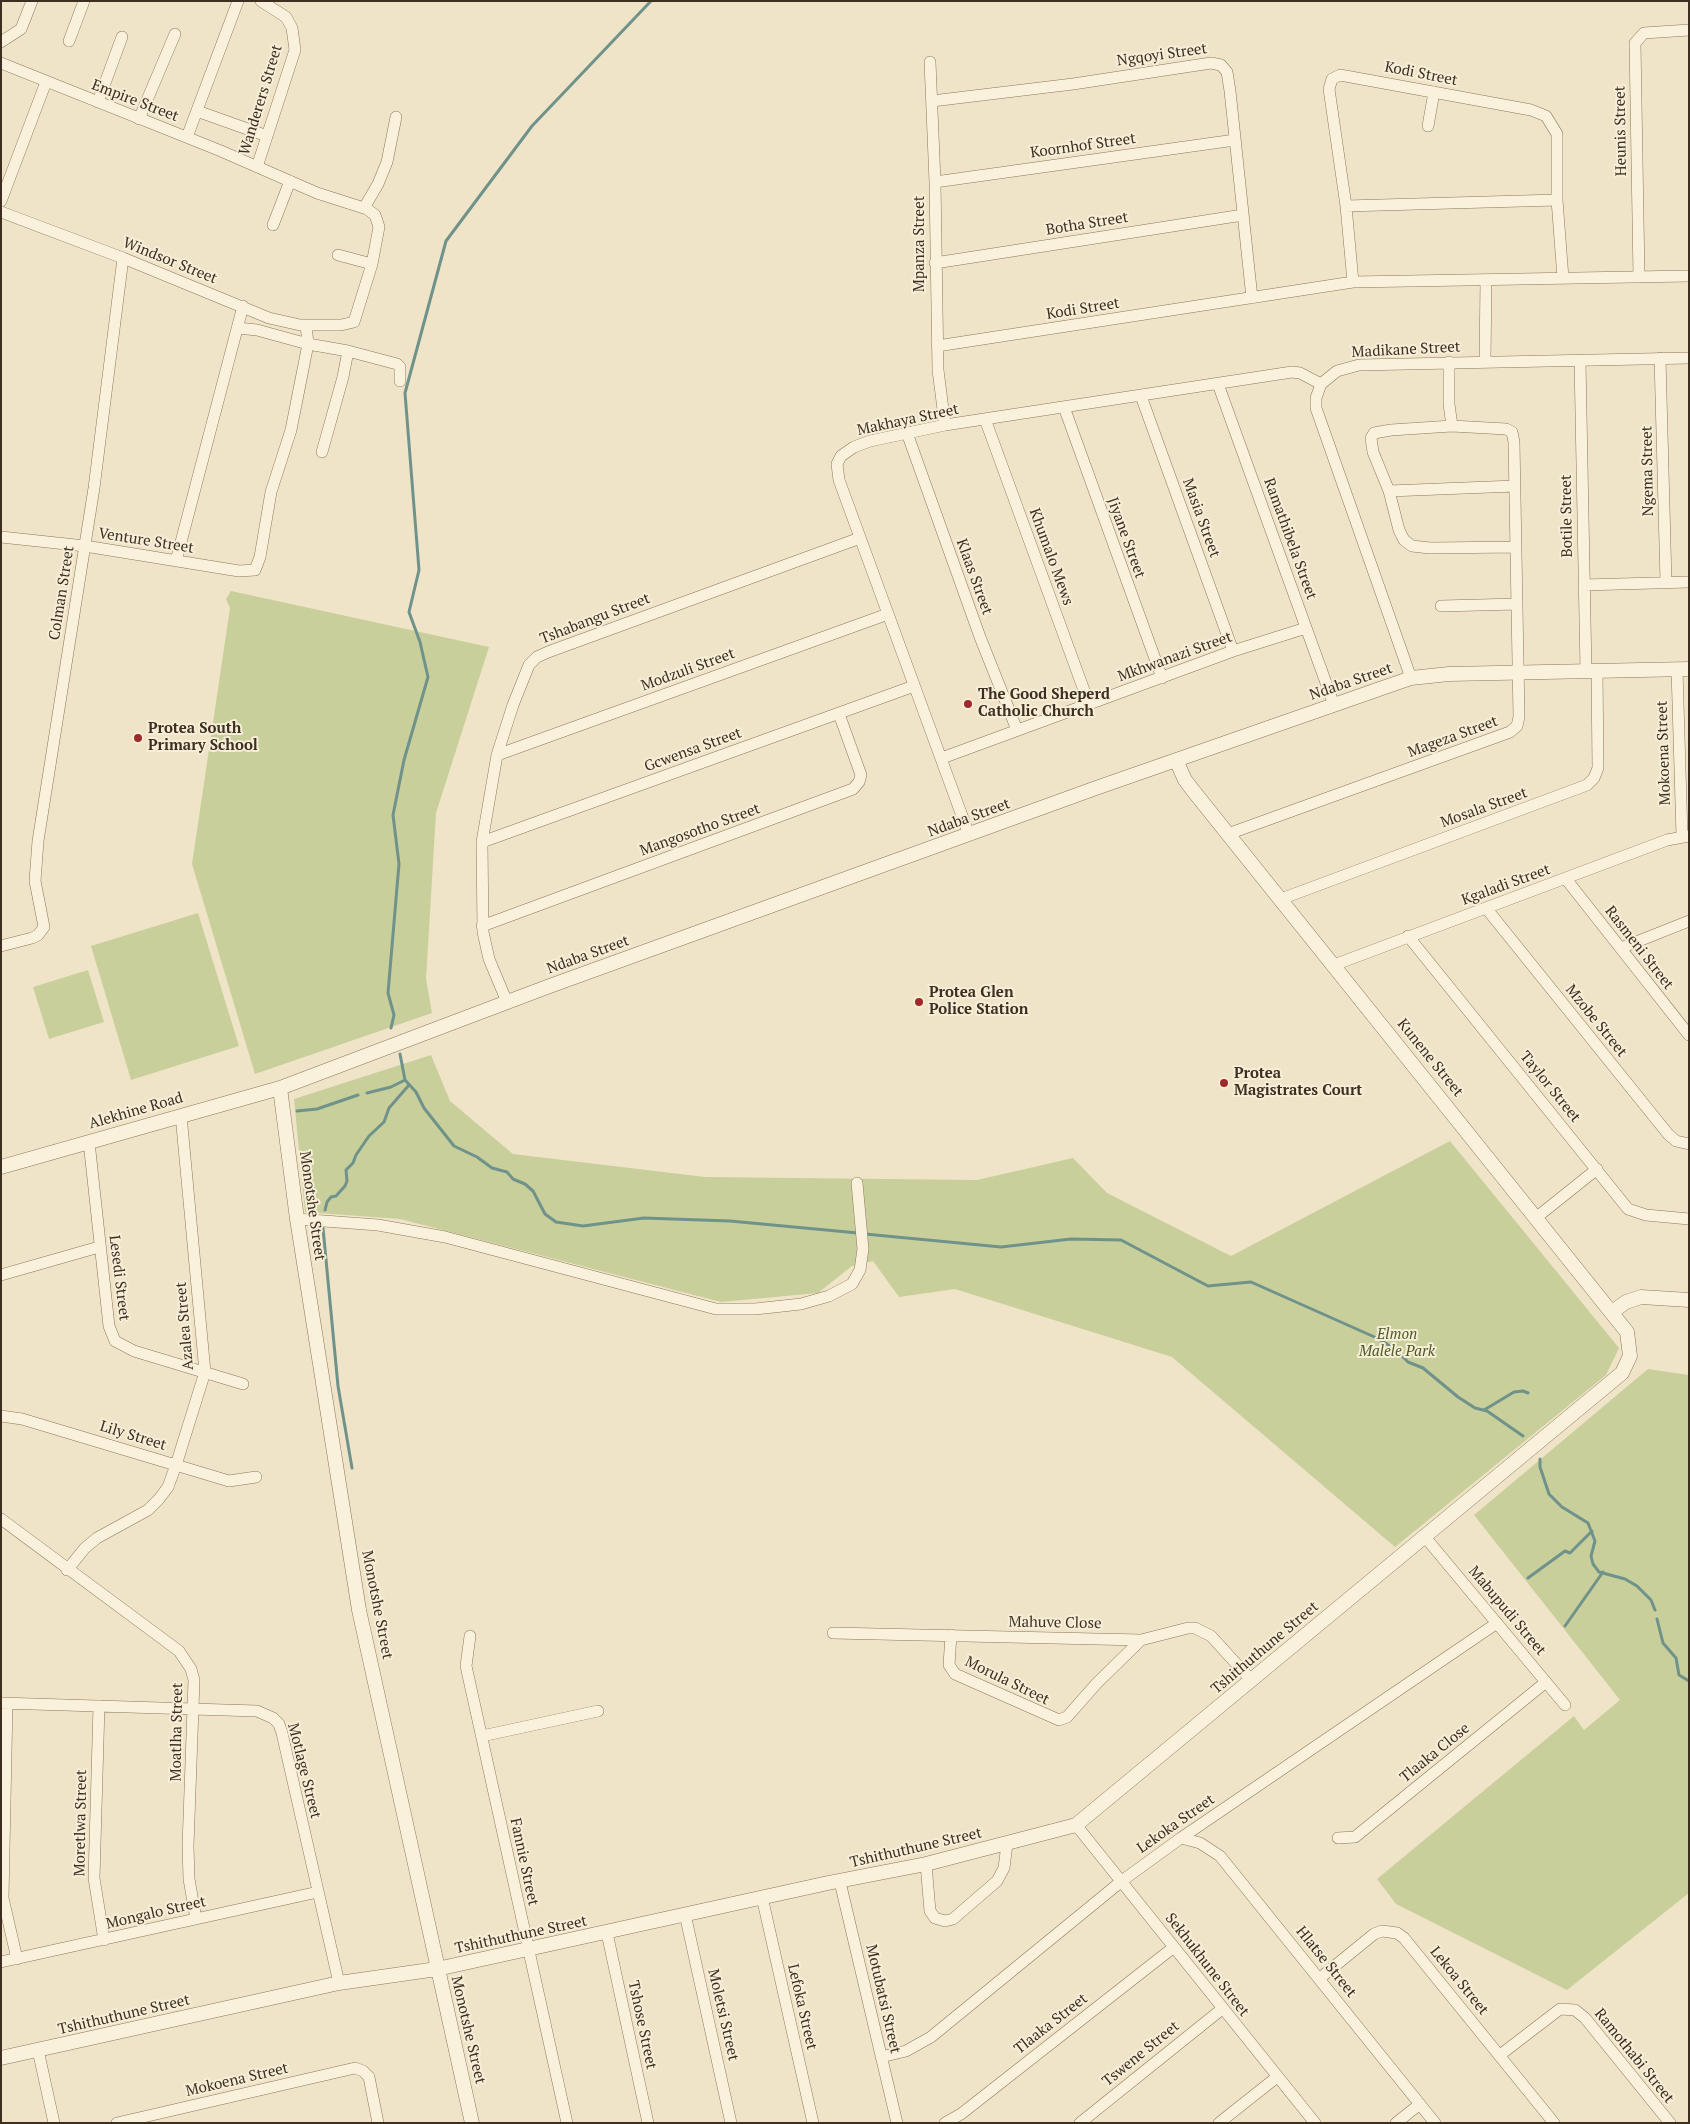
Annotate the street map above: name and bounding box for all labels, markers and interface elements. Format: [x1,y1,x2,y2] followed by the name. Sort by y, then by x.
[1116,40,1208,70] street label: Ngqoyi Street
[236,43,286,157] street label: Wanderers Street
[1383,58,1459,90] street label: Kodi Street
[89,76,181,126] street label: Empire Street
[1611,86,1631,176] street label: Heunis Street
[1029,130,1137,162] street label: Koornhof Street
[911,196,929,292] street label: Mpanza Street
[1045,209,1129,239] street label: Botha Street
[120,234,220,288] street label: Windsor Street
[1045,294,1121,324] street label: Kodi Street
[1351,338,1461,362] street label: Madikane Street
[856,400,960,440] street label: Makhaya Street
[1638,426,1658,516] street label: Ngema Street
[1557,474,1577,558] street label: Botile Street
[1178,476,1224,560] street label: Masia Street
[1260,476,1320,602] street label: Ramathibela Street
[1103,495,1149,581] street label: Jiyane Street
[1025,506,1077,608] street label: Khumalo Mews
[97,525,195,557] street label: Venture Street
[952,537,996,617] street label: Klaas Street
[46,545,78,641] street label: Colman Street
[537,590,653,648] street label: Tshabangu Street
[1116,628,1234,686] street label: Mkhwanazi Street
[639,645,737,695] street label: Modzuli Street
[1307,659,1395,705] street label: Ndaba Street
[978,686,1110,721] place label: The Good Sheperd Catholic Church
[962,698,974,710] marker: The Good Sheperd Catholic Church
[1653,700,1675,806] street label: Mokoena Street
[1406,712,1500,762] street label: Mageza Street
[148,720,258,755] place label: Protea South Primary School
[642,724,744,776] street label: Gcwensa Street
[132,732,144,744] marker: Protea South Primary School
[1438,784,1530,832] street label: Mosala Street
[925,795,1013,841] street label: Ndaba Street
[637,800,763,860] street label: Mangosotho Street
[1459,861,1553,909] street label: Kgaladi Street
[1601,903,1677,993] street label: Rasmeni Street
[544,932,632,978] street label: Ndaba Street
[1561,981,1631,1061] street label: Mzobe Street
[929,984,1028,1019] place label: Protea Glen Police Station
[913,996,925,1008] marker: Protea Glen Police Station
[1393,1015,1467,1101] street label: Kunene Street
[1516,1048,1584,1126] street label: Taylor Street
[1234,1065,1362,1100] place label: Protea Magistrates Court
[1218,1077,1230,1089] marker: Protea Magistrates Court
[87,1089,185,1133] street label: Alekhine Road
[295,1150,329,1262] street label: Monotshe Street
[105,1234,133,1322] street label: Lesedi Street
[172,1281,198,1371] street label: Azalea Street
[1359,1326,1435,1361] park label: Elmon Malele Park
[98,1417,168,1455] street label: Lily Street
[358,1549,396,1661] street label: Monotshe Street
[1464,1563,1550,1659] street label: Mabupudi Street
[1208,1598,1322,1698] street label: Tshithuthune Street
[1008,1613,1102,1633] street label: Mahuve Close
[962,1653,1052,1709] street label: Morula Street
[167,1682,187,1782] street label: Moatlha Street
[1397,1719,1473,1787] street label: Tlaaka Close
[283,1721,325,1821] street label: Motlage Street
[71,1769,91,1877] street label: Moretlwa Street
[1134,1791,1218,1857] street label: Lekoka Street
[506,1816,542,1908] street label: Fannie Street
[848,1824,984,1872] street label: Tshithuthune Street
[104,1893,208,1933] street label: Mongalo Street
[1161,1910,1253,2020] street label: Sekhukhune Street
[453,1912,589,1958] street label: Tshithuthune Street
[1292,1923,1360,2001] street label: Hlatse Street
[862,1943,904,2055] street label: Motubatsi Street
[1426,1943,1492,2019] street label: Lekoa Street
[783,1962,821,2052] street label: Lefoka Street
[704,1967,742,2063] street label: Moletsi Street
[447,1974,489,2086] street label: Monotshe Street
[624,1979,660,2071] street label: Tshose Street
[1011,1990,1091,2058] street label: Tlaaka Street
[56,1991,192,2039] street label: Tshithuthune Street
[1590,2005,1678,2107] street label: Ramothabi Street
[1099,2018,1183,2090] street label: Tswene Street
[184,2059,290,2101] street label: Mokoena Street

